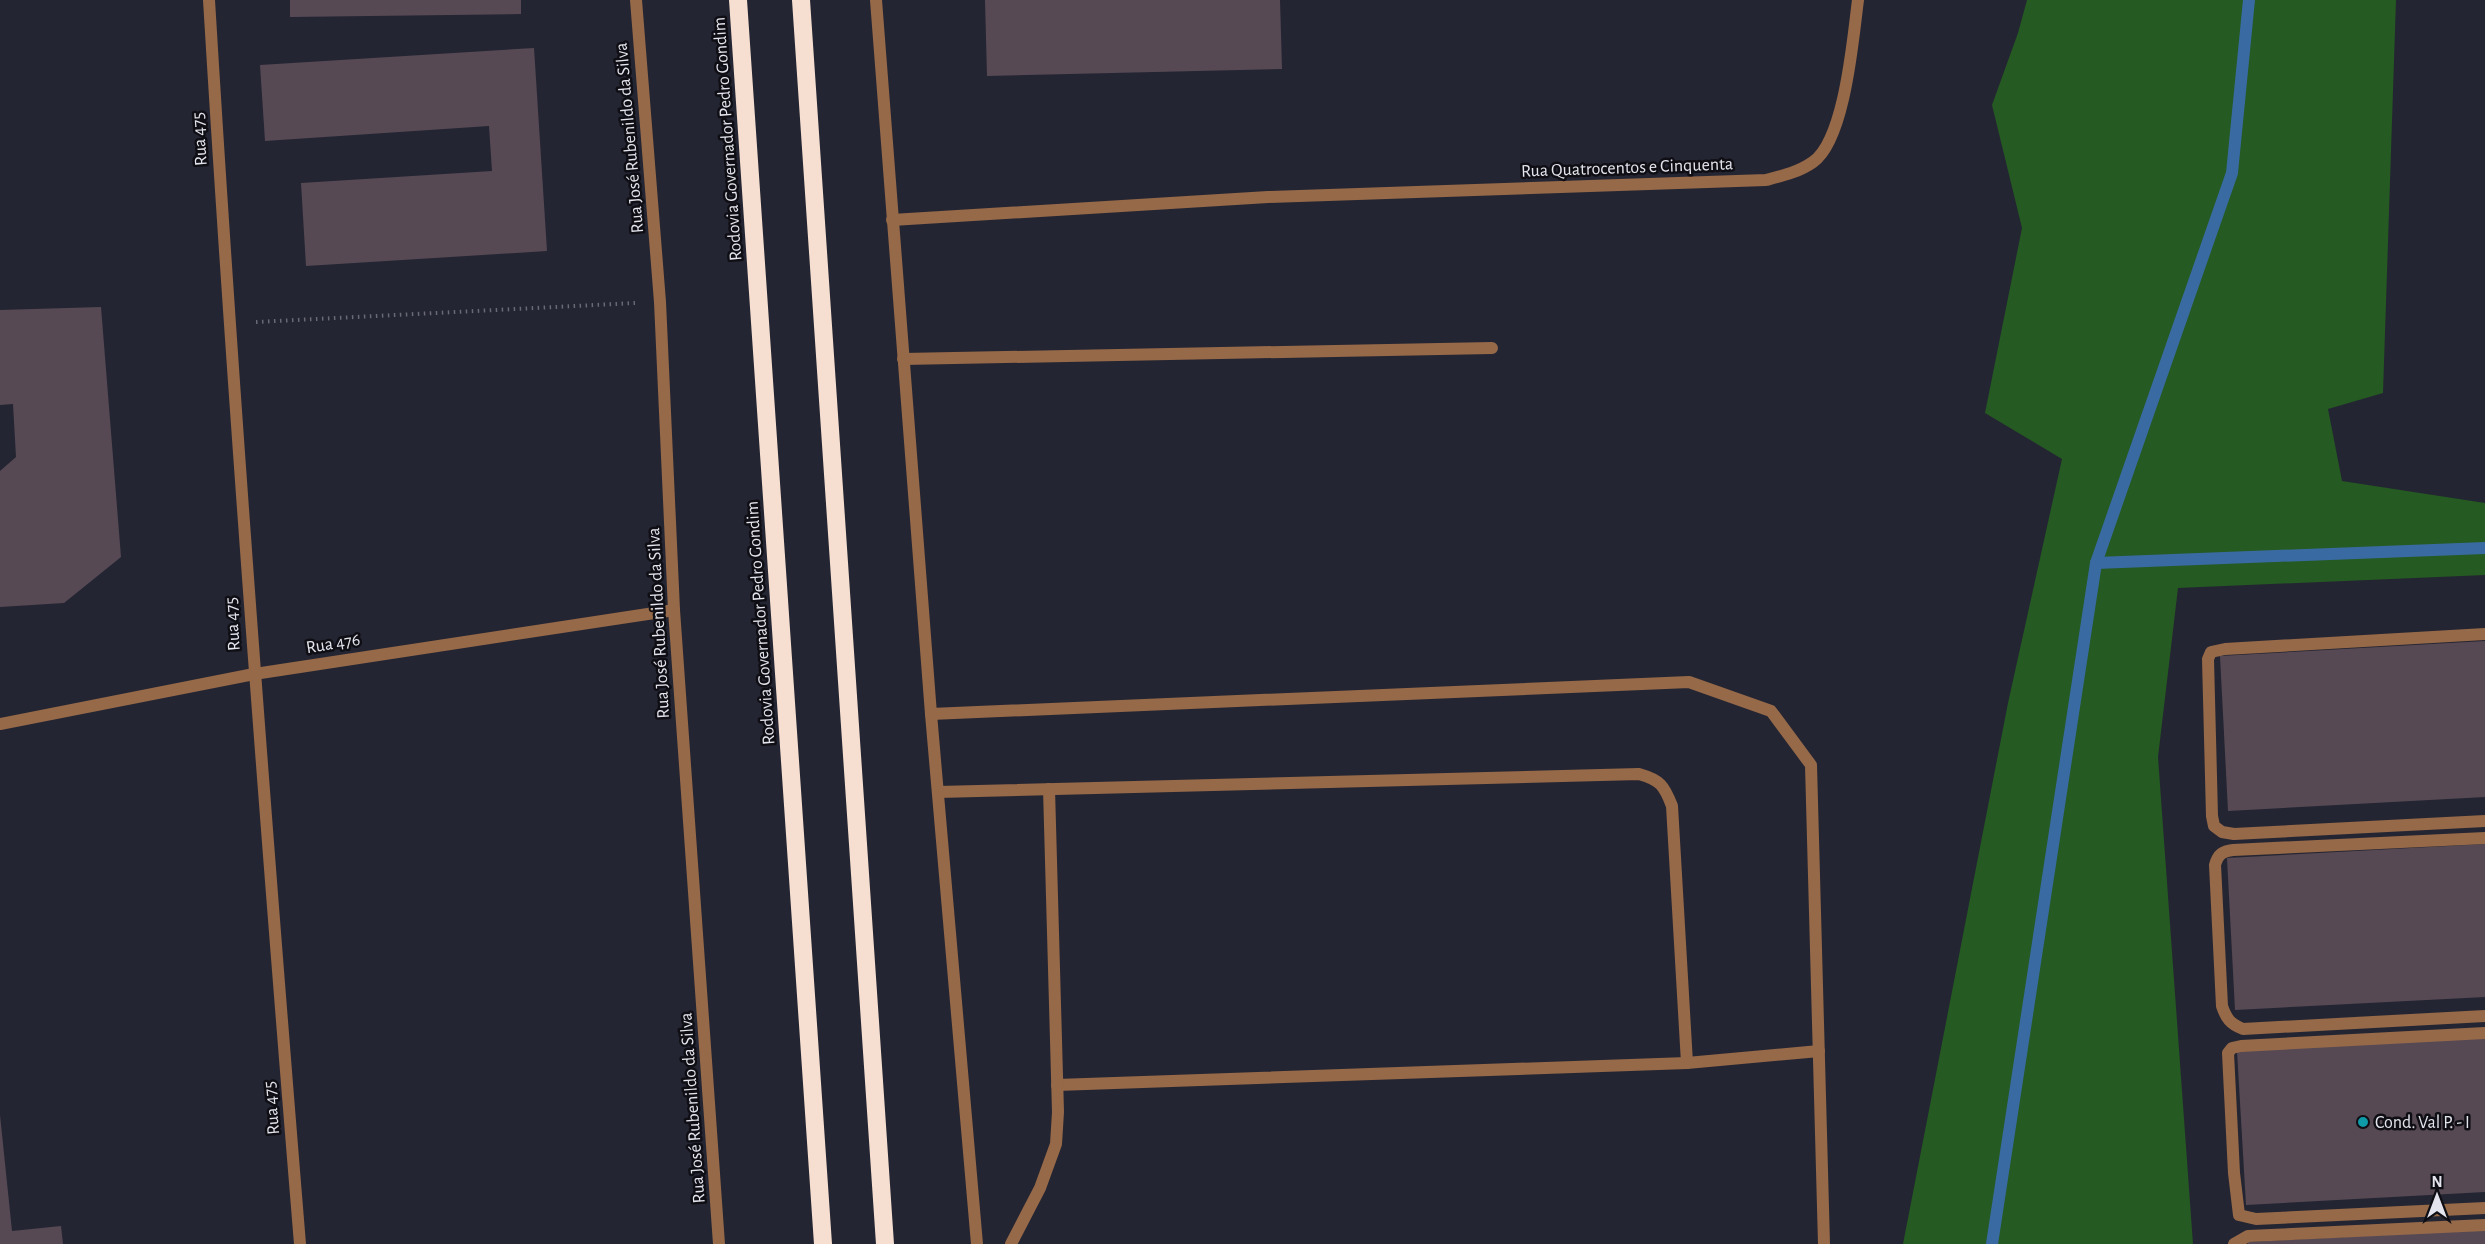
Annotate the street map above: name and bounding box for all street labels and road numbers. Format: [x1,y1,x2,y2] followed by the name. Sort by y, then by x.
[710,16,746,262] street label: Rodovia Governador Pedro Gondim
[613,42,647,234] street label: Rua José Rubenildo da Silva
[189,111,211,166] street label: Rua 475
[1521,155,1733,181] street label: Rua Quatrocentos e Cinquenta
[743,500,779,746] street label: Rodovia Governador Pedro Gondim
[645,527,673,719] street label: Rua José Rubenildo da Silva
[222,596,244,651] street label: Rua 475
[305,631,362,657] street label: Rua 476
[677,1012,709,1204] street label: Rua José Rubenildo da Silva
[261,1080,283,1135] street label: Rua 475

